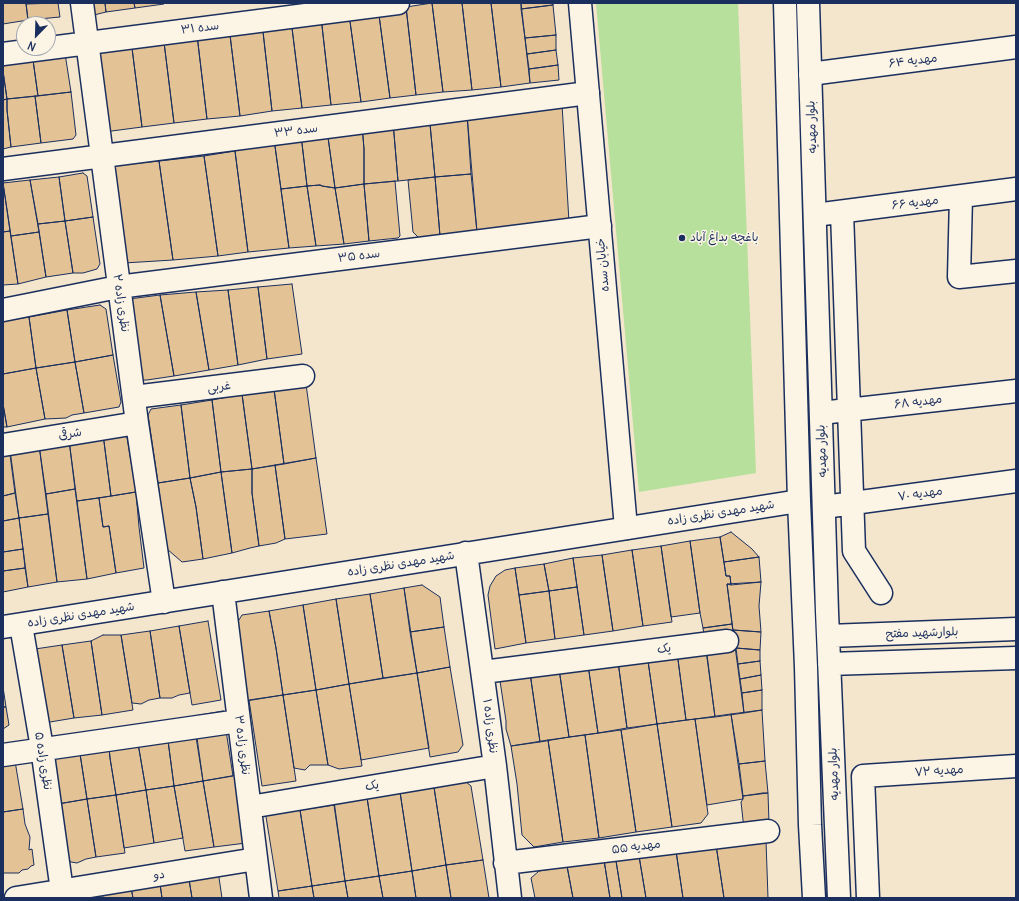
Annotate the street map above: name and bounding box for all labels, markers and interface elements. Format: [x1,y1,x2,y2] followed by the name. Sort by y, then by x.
[16,16,56,56] north arrow
[180,19,220,37] street label: سده ۳۱
[25,38,38,54] text: N
[888,51,938,71] street label: مهدیه ۶۴
[804,100,820,154] street label: بلوار مهدیه
[273,121,319,141] street label: سده ۳۳
[891,193,939,213] street label: مهدیه ۶۶
[690,231,758,245] place label: باغچه بداغ آباد
[677,233,687,243] marker: باغچه بداغ آباد
[593,237,613,293] street label: خیابان سده
[337,246,381,266] street label: سده ۳۵
[110,273,132,333] street label: نظری زاده ۲
[206,378,232,396] street label: غربی
[893,392,943,412] street label: مهدیه ۶۸
[814,424,830,478] street label: بلوار مهدیه
[57,425,83,443] street label: شرقی
[897,484,943,504] street label: مهدیه ۷۰
[666,497,776,529] street label: شهید مهدی نظری زاده
[346,548,456,580] street label: شهید مهدی نظری زاده
[26,599,136,631] street label: شهید مهدی نظری زاده
[885,625,959,641] street label: بلوارشهید مفتح
[656,641,672,657] street label: یک
[480,698,500,754] street label: نظری زاده ۱
[231,714,253,776] street label: نظری زاده ۳
[31,731,55,791] street label: نظری زاده ۵
[826,747,842,801] street label: بلوار مهدیه
[914,762,964,780] street label: مهدیه ۷۲
[364,778,380,794] street label: یک
[611,837,661,857] street label: مهدیه ۵۵
[152,867,166,883] street label: دو

